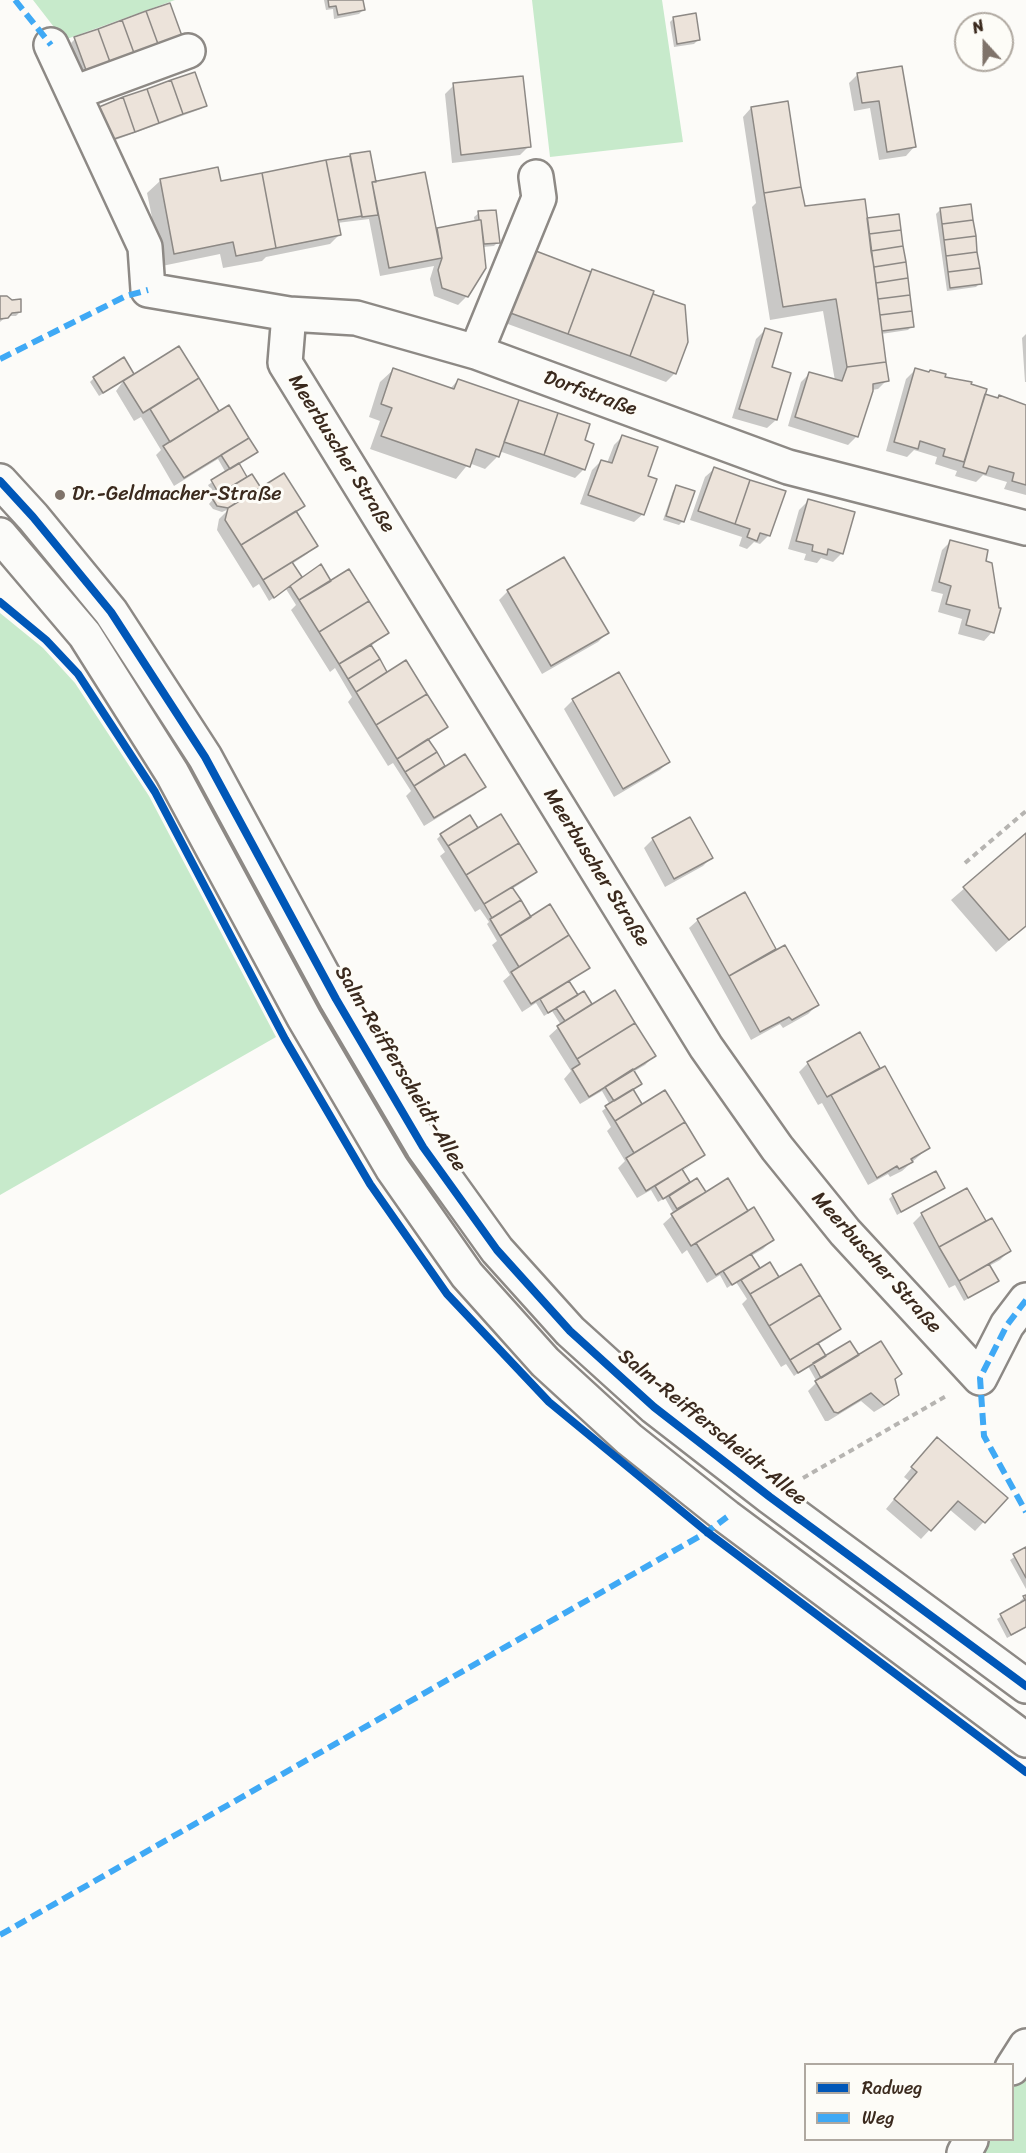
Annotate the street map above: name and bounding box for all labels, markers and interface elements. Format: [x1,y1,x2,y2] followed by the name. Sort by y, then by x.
[968,11,988,42] text: N
[954,12,1014,72] north arrow
[540,366,640,422] street label: Dorfstraße
[282,370,400,538] street label: Meerbuscher Straße
[72,483,281,507] place label: Dr.-Geldmacher-Straße
[53,488,67,502] marker: Dr.-Geldmacher-Straße
[537,784,655,952] street label: Meerbuscher Straße
[329,962,471,1176] street label: Salm-Reifferscheidt-Allee
[806,1187,946,1339] street label: Meerbuscher Straße
[613,1345,811,1511] street label: Salm-Reifferscheidt-Allee
[804,2063,1014,2141] legend
[862,2072,922,2104] text: Radweg
[862,2102,894,2134] text: Weg

